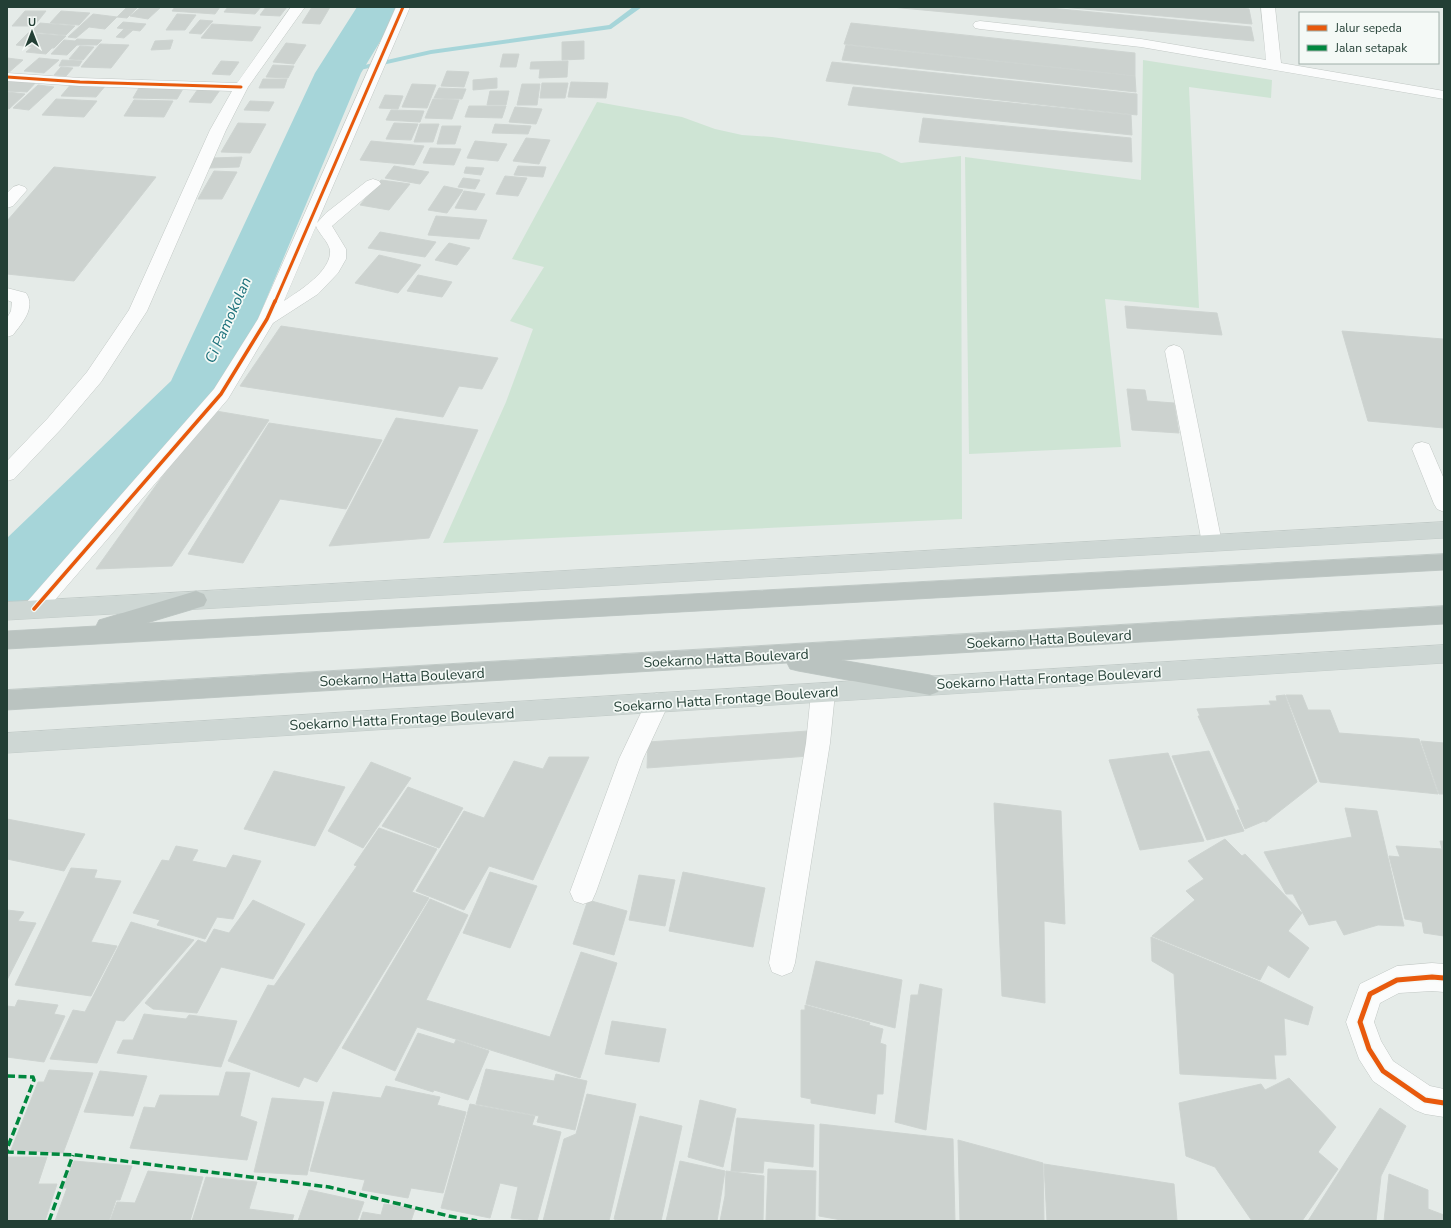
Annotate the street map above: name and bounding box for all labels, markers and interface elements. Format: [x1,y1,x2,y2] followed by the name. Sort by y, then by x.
[12,12,52,52] north arrow
[1299,12,1439,64] legend
[28,15,36,30] text: U
[1334,20,1402,36] text: Jalur sepeda
[1334,40,1408,56] text: Jalan setapak
[200,274,256,366] water label: Ci Pamokolan
[966,626,1132,653] street label: Soekarno Hatta Boulevard
[643,645,809,672] street label: Soekarno Hatta Boulevard
[936,663,1162,694] street label: Soekarno Hatta Frontage Boulevard
[319,664,485,691] street label: Soekarno Hatta Boulevard
[613,682,839,717] street label: Soekarno Hatta Frontage Boulevard
[289,704,515,735] street label: Soekarno Hatta Frontage Boulevard

